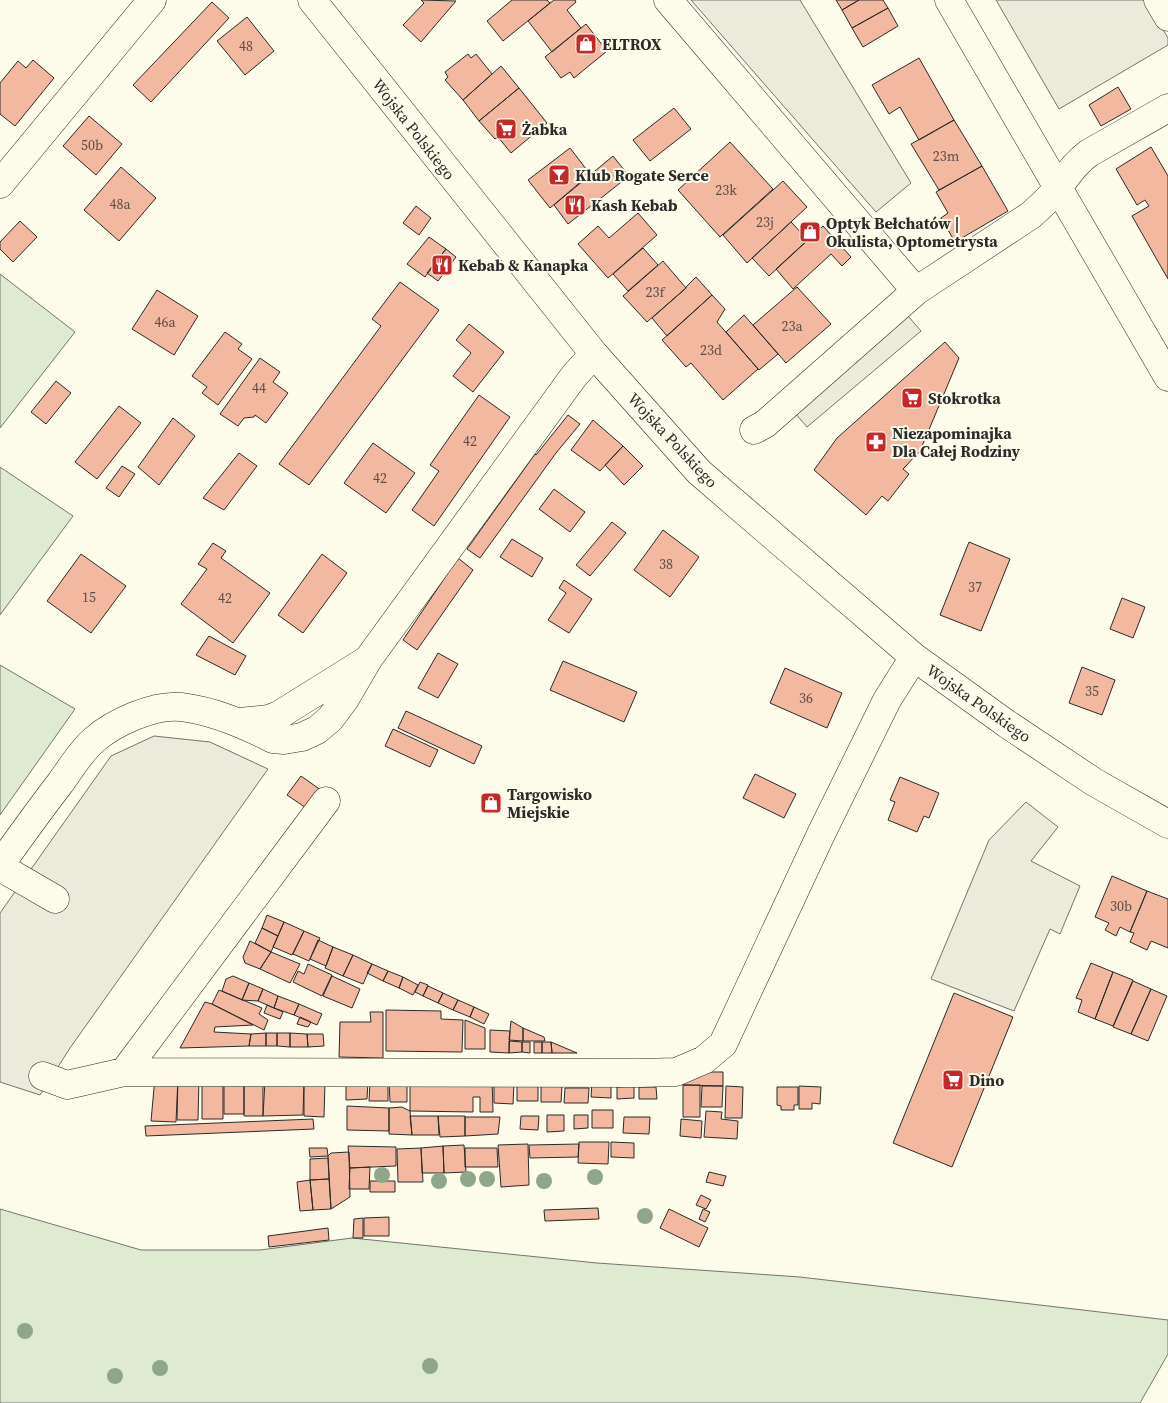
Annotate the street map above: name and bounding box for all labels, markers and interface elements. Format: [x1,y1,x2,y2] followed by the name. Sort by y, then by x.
[574,32,598,56] shop icon: ELTROX
[602,33,662,55] place label: ELTROX
[239,36,253,56] house number: 48
[368,74,461,184] street label: Wojska Polskiego
[494,117,518,141] supermarket icon: Żabka
[522,118,568,140] place label: Żabka
[81,135,103,155] house number: 50b
[933,146,960,166] house number: 23m
[547,163,571,187] bar icon: Klub Rogate Serce
[575,164,709,186] place label: Klub Rogate Serce
[715,180,737,200] house number: 23k
[563,193,587,217] restaurant icon: Kash Kebab
[109,194,131,214] house number: 48a
[591,194,678,216] place label: Kash Kebab
[756,212,774,232] house number: 23j
[826,212,998,252] place label: Optyk Bełchatów | Okulista, Optometrysta
[798,220,822,244] shop icon: Optyk Bełchatów | Okulista, Optometrysta
[430,253,454,277] restaurant icon: Kebab & Kanapka
[458,254,589,276] place label: Kebab & Kanapka
[646,282,666,302] house number: 23f
[154,312,176,332] house number: 46a
[781,316,803,336] house number: 23a
[700,340,722,360] house number: 23d
[252,378,266,398] house number: 44
[900,386,924,410] supermarket icon: Stokrotka
[928,387,1001,409] place label: Stokrotka
[623,388,723,493] street label: Wojska Polskiego
[892,422,1021,462] place label: Niezapominajka Dla Całej Rodziny
[864,430,888,454] pharmacy icon: Niezapominajka Dla Całej Rodziny
[463,431,477,451] house number: 42
[373,468,387,488] house number: 42
[659,554,673,574] house number: 38
[968,577,982,597] house number: 37
[82,587,96,607] house number: 15
[218,588,232,608] house number: 42
[922,659,1036,747] street label: Wojska Polskiego
[1085,681,1099,701] house number: 35
[799,688,813,708] house number: 36
[507,783,592,823] place label: Targowisko Miejskie
[479,791,503,815] shop icon: Targowisko Miejskie
[1110,896,1132,916] house number: 30b
[941,1068,965,1092] supermarket icon: Dino
[969,1069,1004,1091] place label: Dino

